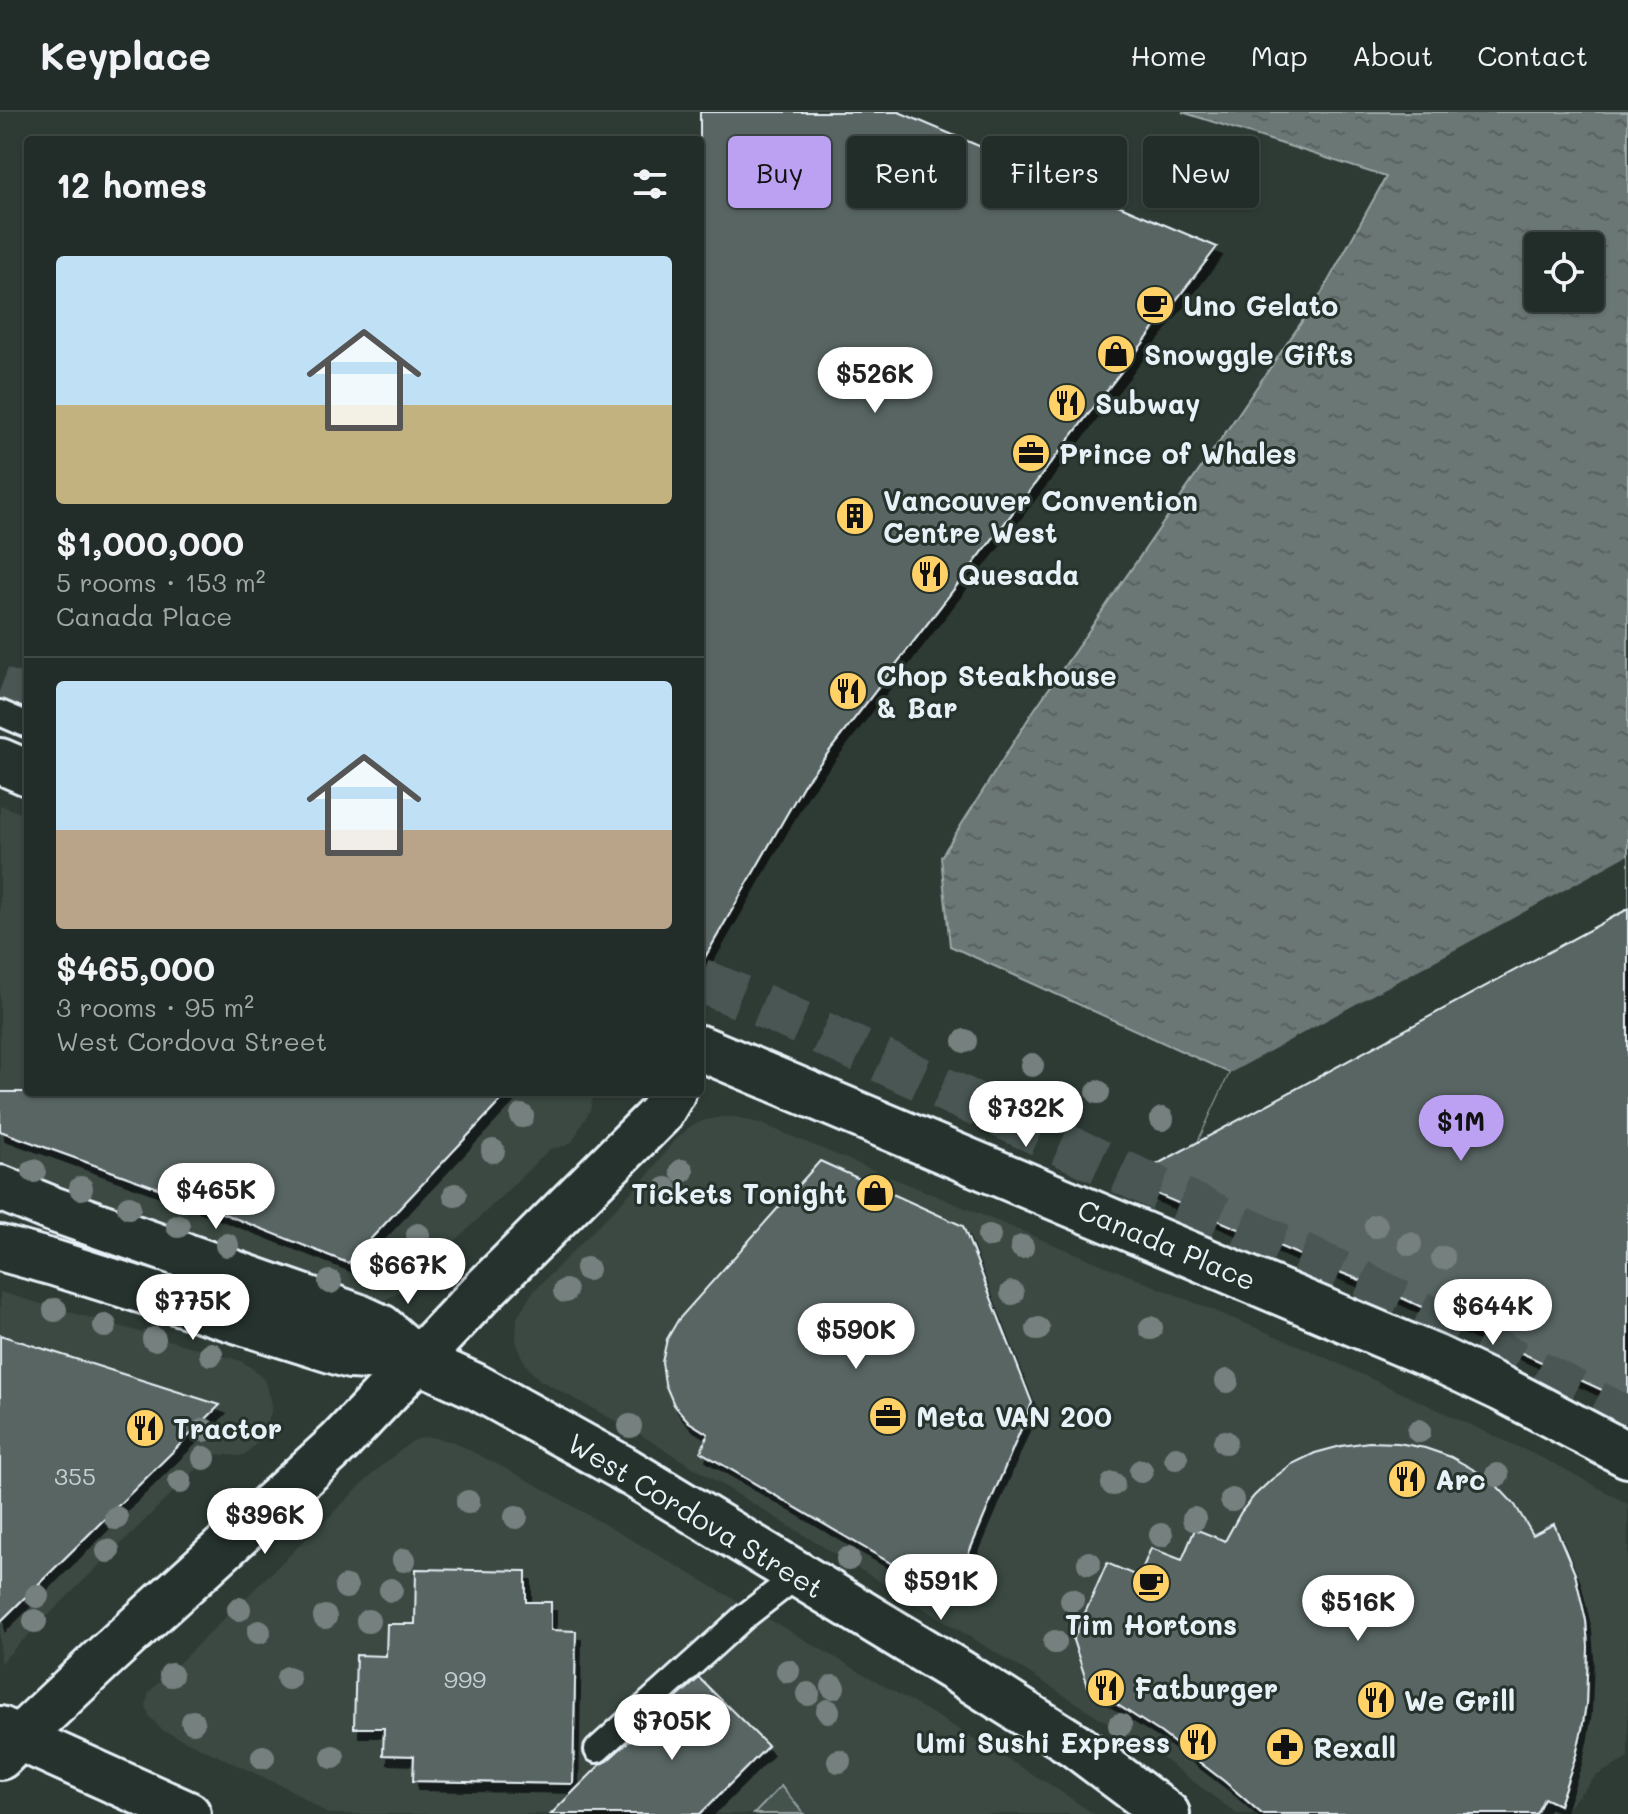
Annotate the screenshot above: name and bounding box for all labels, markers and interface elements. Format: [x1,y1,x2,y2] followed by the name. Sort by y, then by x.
[40,30,211,80] text: Keyplace
[1131,37,1207,73] text: Home
[1251,37,1308,73] text: Map
[1352,37,1433,73] text: About
[1477,37,1588,73] text: Contact
[728,136,831,208] chip: Buy
[847,136,966,208] chip: Rent
[982,136,1127,208] chip: Filters
[1143,136,1259,208] chip: New
[56,162,207,207] text: 12 homes
[628,162,672,206] icon: filters
[1524,232,1604,312] map controls
[1524,232,1604,312] button: locate
[1134,284,1176,326] cafe icon: Uno Gelato
[1183,287,1338,323] place label: Uno Gelato
[292,308,436,452] icon: home
[1095,333,1137,375] shop icon: Snowggle Gifts
[1144,336,1353,372] place label: Snowggle Gifts
[819,347,931,415] pin: $526K
[836,356,914,390] text: $526K
[1046,382,1088,424] restaurant icon: Subway
[1095,385,1200,422] place label: Subway
[1010,432,1052,474] office icon: Prince of Whales
[1059,435,1297,471] place label: Prince of Whales
[883,482,1198,550] place label: Vancouver Convention Centre West
[834,495,876,537] building icon: Vancouver Convention Centre West
[56,520,244,565] text: $1,000,000
[909,553,951,595] restaurant icon: Quesada
[958,556,1079,592] place label: Quesada
[56,565,266,599] text: 5 rooms · 153 m²
[56,599,232,633] text: Canada Place
[876,657,1117,725] place label: Chop Steakhouse & Bar
[827,670,869,712] restaurant icon: Chop Steakhouse & Bar
[292,733,436,877] icon: home
[56,945,215,990] text: $465,000
[56,990,254,1024] text: 3 rooms · 95 m²
[56,1024,327,1058] text: West Cordova Street
[970,1081,1082,1149] pin: $732K
[987,1090,1065,1124] text: $732K
[1422,1095,1500,1163] pin: $1M
[1437,1104,1485,1138] text: $1M
[160,1163,272,1231] pin: $465K
[176,1172,256,1206] text: $465K
[854,1172,896,1214] shop icon: Tickets Tonight
[631,1175,847,1211] place label: Tickets Tonight
[1073,1190,1261,1298] street label: Canada Place
[352,1238,464,1306] pin: $667K
[368,1247,448,1281] text: $667K
[137,1274,249,1342] pin: $775K
[1437,1279,1549,1347] pin: $644K
[154,1283,232,1317] text: $775K
[1452,1288,1534,1322] text: $644K
[800,1303,912,1371] pin: $590K
[816,1312,896,1346] text: $590K
[867,1395,909,1437] office icon: Meta VAN 200
[916,1398,1112,1434] place label: Meta VAN 200
[124,1407,166,1449] restaurant icon: Tractor
[173,1410,282,1446] place label: Tractor
[562,1424,830,1606] street label: West Cordova Street
[1386,1458,1428,1500] restaurant icon: Arc
[54,1460,96,1491] house number: 355
[1435,1461,1486,1497] place label: Arc
[209,1488,321,1556] pin: $396K
[225,1497,305,1531] text: $396K
[885,1554,997,1622] pin: $591K
[1130,1562,1172,1604] cafe icon: Tim Hortons
[903,1563,979,1597] text: $591K
[1302,1575,1414,1643] pin: $516K
[1320,1584,1396,1618] text: $516K
[1065,1606,1237,1642] place label: Tim Hortons
[444,1663,486,1694] house number: 999
[1085,1667,1127,1709] restaurant icon: Fatburger
[1134,1670,1278,1706] place label: Fatburger
[1355,1679,1397,1721] restaurant icon: We Grill
[1404,1682,1515,1718] place label: We Grill
[616,1694,728,1762] pin: $705K
[632,1703,712,1737] text: $705K
[1177,1721,1219,1763] restaurant icon: Umi Sushi Express
[915,1724,1170,1760] place label: Umi Sushi Express
[1264,1726,1306,1768] pharmacy icon: Rexall
[1313,1729,1396,1765] place label: Rexall

